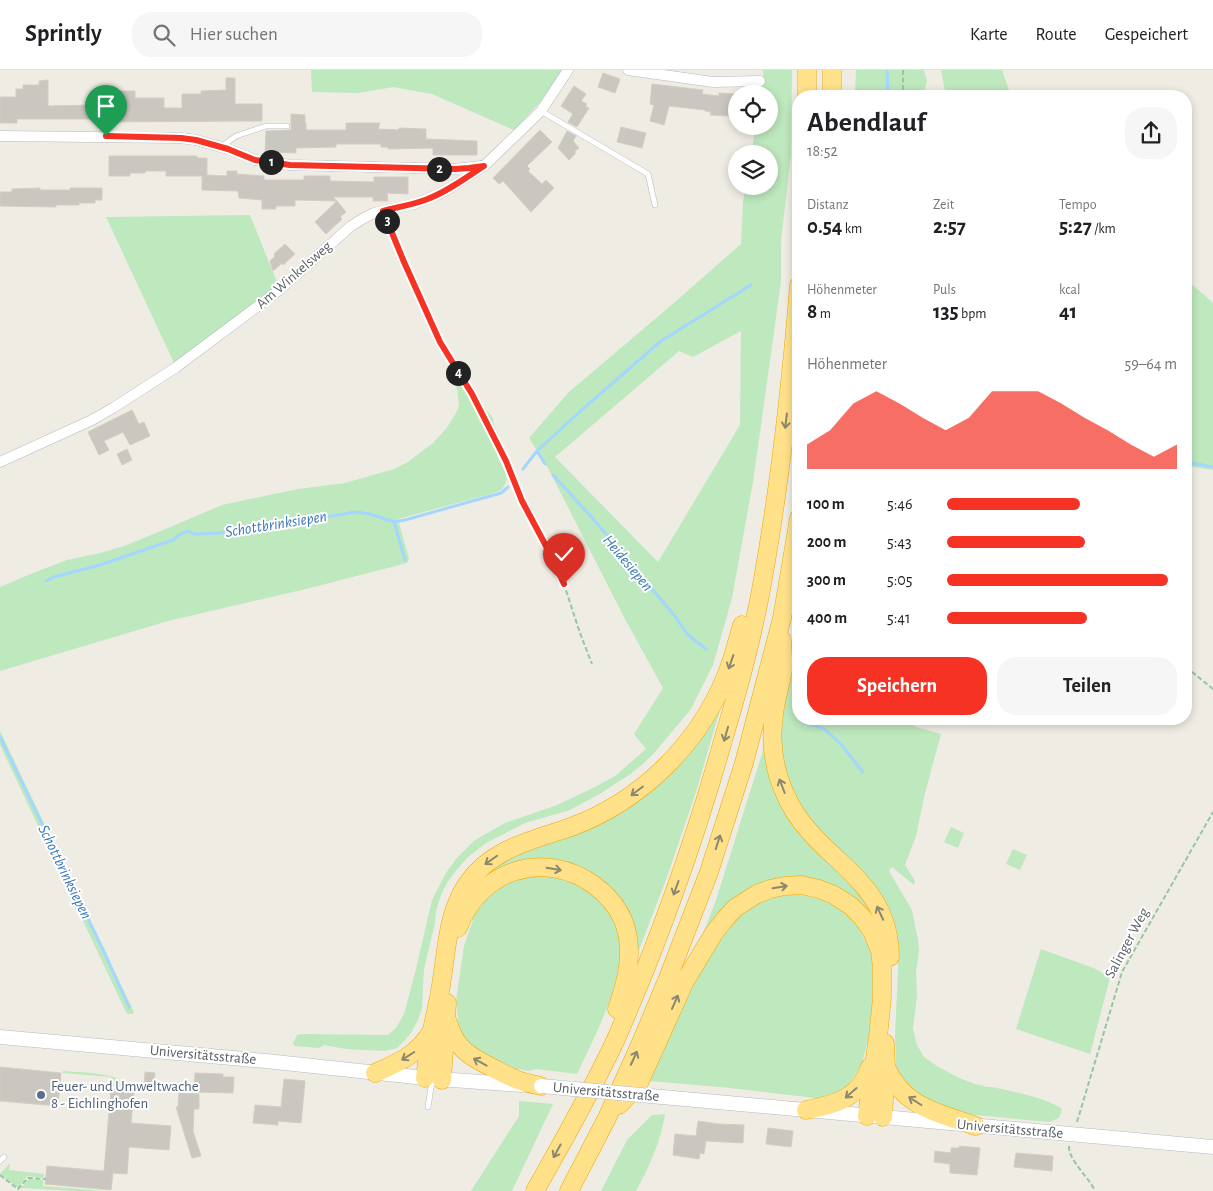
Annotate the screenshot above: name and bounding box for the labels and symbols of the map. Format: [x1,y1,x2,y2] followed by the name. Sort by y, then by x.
[85,85,127,136] pin
[258,150,284,174] pin: 1
[426,156,452,182] pin: 2
[374,208,400,234] pin: 3
[253,238,335,312] street label: Am Winkelsweg
[446,360,470,386] pin: 4
[781,412,791,428] one-way arrow
[224,508,328,541] water label: Schottbrinksiepen
[599,532,656,595] water label: Heidesiepen
[543,533,585,584] pin
[726,654,735,669] one-way arrow
[720,725,730,741] one-way arrow
[776,779,786,794] one-way arrow
[630,786,644,796] one-way arrow
[34,822,95,922] water label: Schottbrinksiepen
[714,834,724,850] one-way arrow
[484,855,498,865] one-way arrow
[546,864,562,874] one-way arrow
[671,880,680,896] one-way arrow
[771,882,787,892] one-way arrow
[1102,905,1152,981] street label: Salinger Weg
[875,906,884,921] one-way arrow
[670,995,680,1010] one-way arrow
[149,1043,257,1067] street label: Universitätsstraße
[629,1051,639,1066] one-way arrow
[401,1052,415,1062] one-way arrow
[473,1056,488,1066] one-way arrow
[51,1079,199,1111] place label: Feuer- und Umweltwache 8 - Eichlinghofen
[552,1080,660,1104] street label: Universitätsstraße
[845,1088,858,1099] one-way arrow
[35,1089,47,1101] marker: Feuer- und Umweltwache 8 - Eichlinghofen
[908,1096,922,1106] one-way arrow
[956,1117,1064,1141] street label: Universitätsstraße
[552,1143,562,1157] one-way arrow

